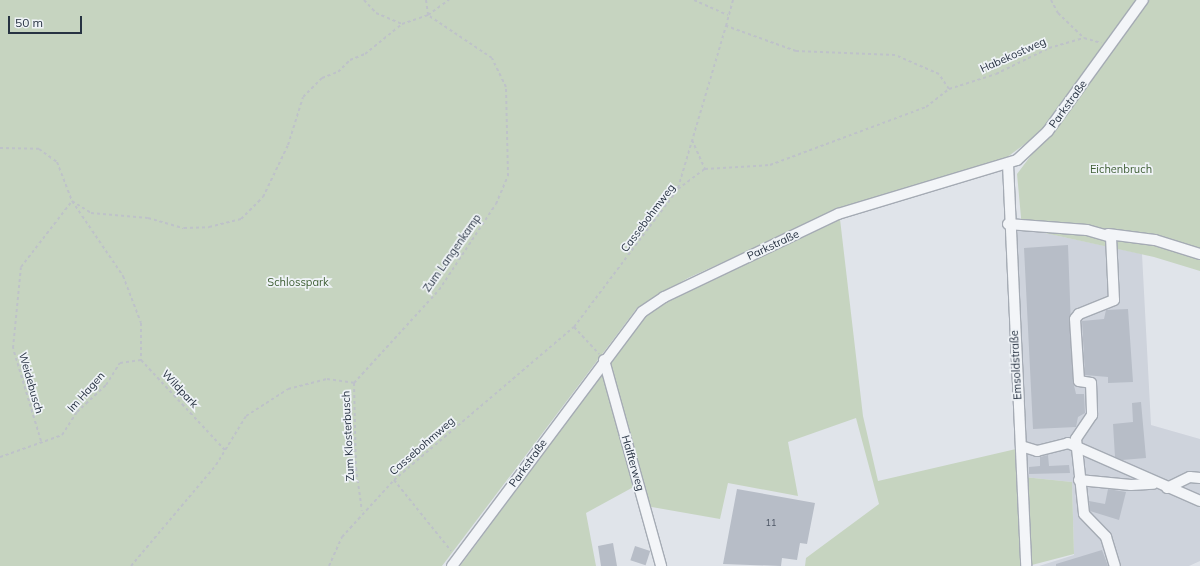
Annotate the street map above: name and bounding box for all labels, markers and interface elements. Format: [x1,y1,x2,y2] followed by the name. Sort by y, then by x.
[10,8,84,34] scale bar
[15,15,43,30] text: 50 m
[978,35,1048,75] street label: Habekostweg
[1046,78,1090,130] street label: Parkstraße
[1090,162,1152,176] park label: Eichenbruch
[618,181,678,255] street label: Cassebohmweg
[420,212,484,294] street label: Zum Langenkamp
[745,227,801,263] street label: Parkstraße
[267,275,329,289] park label: Schlosspark
[1008,330,1024,400] street label: Emsoldstraße
[16,351,46,415] street label: Weidebusch
[159,367,201,411] street label: Wildpark
[65,369,107,415] street label: Im Hagen
[339,390,357,482] street label: Zum Klosterbusch
[387,414,457,478] street label: Cassebohmweg
[619,434,647,492] street label: Halfterweg
[506,437,550,489] street label: Parkstraße
[766,518,776,528] house number: 11

